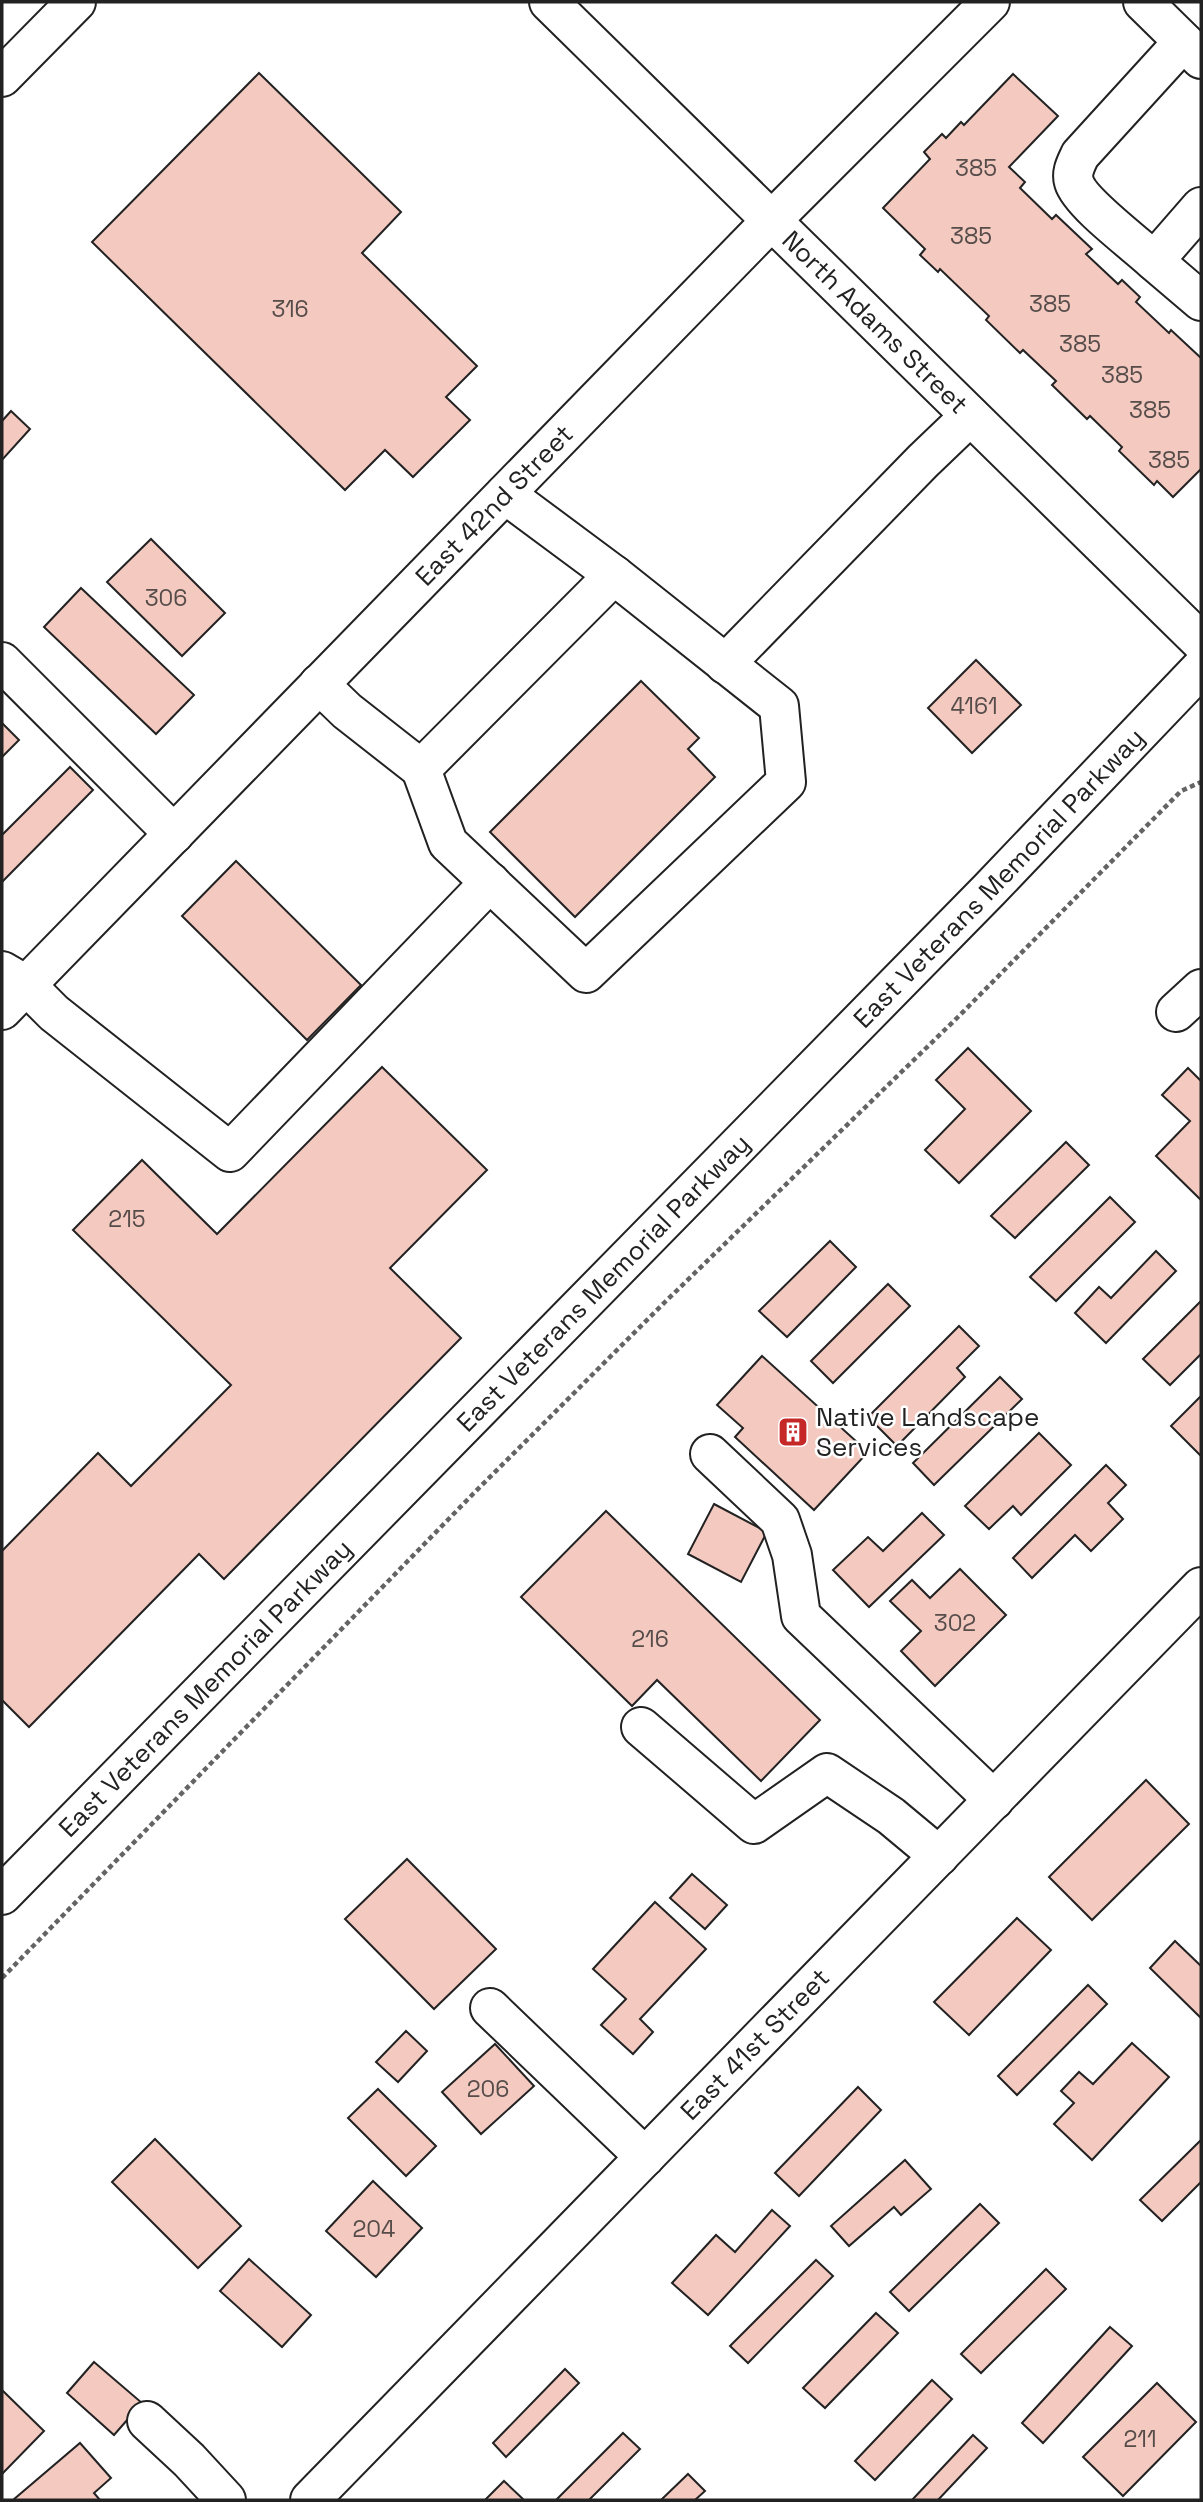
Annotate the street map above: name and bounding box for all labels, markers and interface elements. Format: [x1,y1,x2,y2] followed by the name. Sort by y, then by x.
[955,153,997,183] house number: 385
[950,221,992,251] house number: 385
[775,223,975,421] street label: North Adams Street
[1029,289,1071,319] house number: 385
[271,294,309,324] house number: 316
[1059,329,1101,359] house number: 385
[1101,360,1143,390] house number: 385
[1129,395,1171,425] house number: 385
[408,417,580,593] street label: East 42nd Street
[1148,445,1190,475] house number: 385
[145,583,187,613] house number: 306
[950,691,998,721] house number: 4161
[846,721,1152,1035] street label: East Veterans Memorial Parkway
[449,1127,757,1439] street label: East Veterans Memorial Parkway
[108,1204,146,1234] house number: 215
[816,1400,1039,1464] place label: Native Landscape Services
[776,1415,810,1449] building icon: Native Landscape Services
[51,1532,359,1844] street label: East Veterans Memorial Parkway
[934,1608,976,1638] house number: 302
[631,1624,669,1654] house number: 216
[673,1961,837,2127] street label: East 41st Street
[467,2074,509,2104] house number: 206
[353,2214,396,2244] house number: 204
[1123,2424,1157,2454] house number: 211

